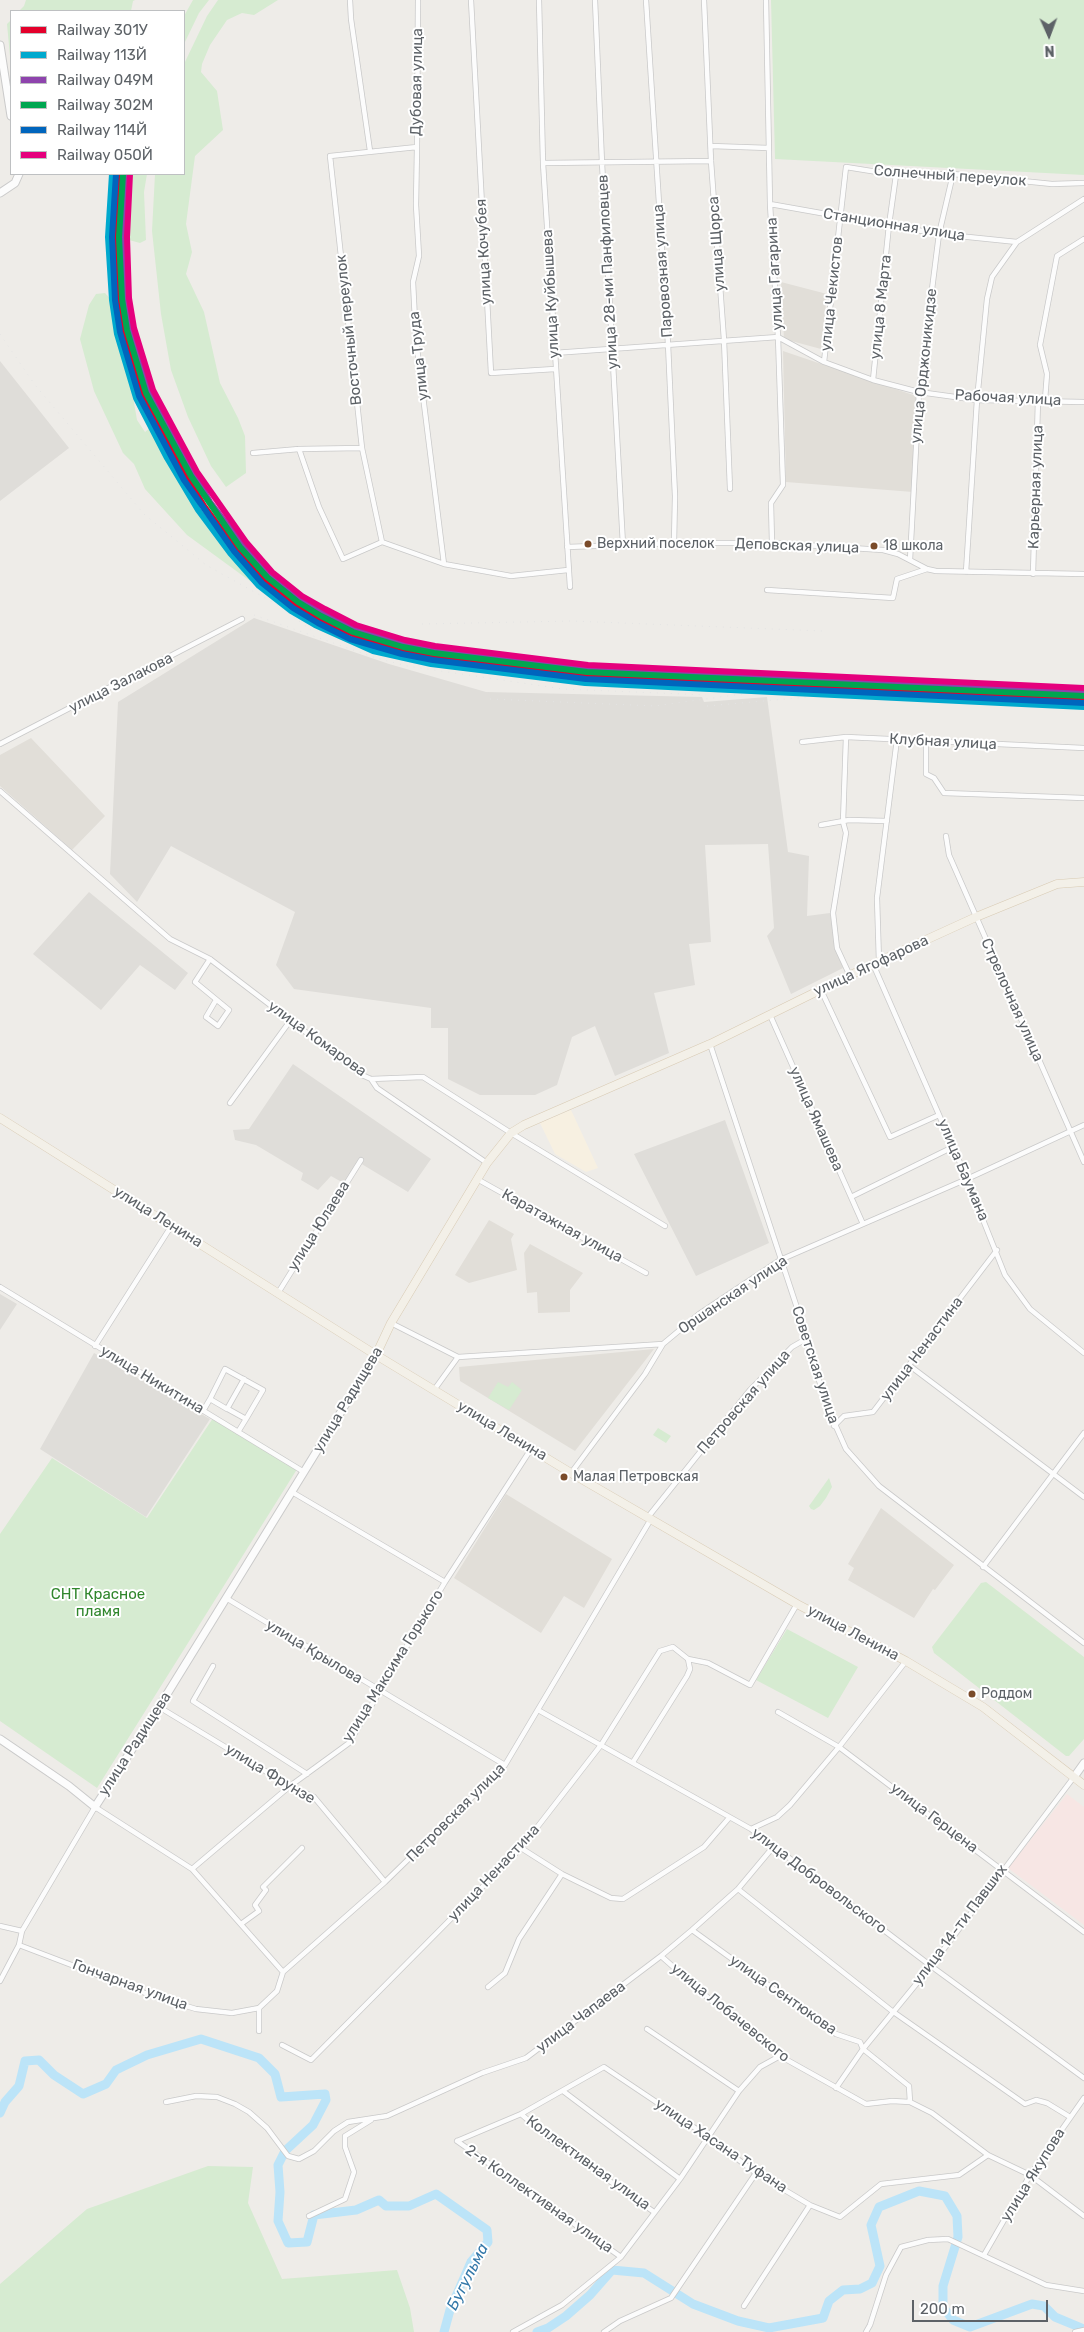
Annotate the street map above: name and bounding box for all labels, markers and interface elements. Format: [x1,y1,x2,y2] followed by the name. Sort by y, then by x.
[10,10,185,175] legend
[1024,10,1074,60] north arrow
[57,21,148,39] text: Railway 301У
[407,28,427,136] street label: Дубовая улица
[1044,42,1055,59] text: N
[57,46,147,64] text: Railway 113Й
[57,71,153,89] text: Railway 049М
[57,96,153,114] text: Railway 302М
[57,121,147,139] text: Railway 114Й
[57,146,153,164] text: Railway 050Й
[873,162,1027,190] street label: Солнечный переулок
[594,174,622,370] street label: улица 28-ми Панфиловцев
[705,196,729,292] street label: улица Щорса
[472,198,496,306] street label: улица Кочубея
[649,204,677,338] street label: Паровозная улица
[822,205,966,245] street label: Станционная улица
[763,217,787,331] street label: улица Гагарина
[539,229,563,359] street label: улица Куйбышева
[817,236,847,352] street label: улица Чекистов
[332,254,366,406] street label: Восточный переулок
[867,254,895,360] street label: улица 8 Марта
[907,287,941,445] street label: улица Орджоникидзе
[405,310,433,402] street label: улица Труда
[954,386,1062,410] street label: Рабочая улица
[1025,425,1047,549] street label: Карьерная улица
[734,535,860,557] street label: Деповская улица
[597,536,715,552] place label: Верхний поселок
[883,538,943,554] place label: 18 школа
[583,539,593,549] marker: Верхний поселок
[869,541,879,551] marker: 18 школа
[66,649,176,717] street label: улица Залакова
[889,730,997,754] street label: Клубная улица
[811,931,931,1001] street label: улица Ягофарова
[977,936,1047,1064] street label: Стрелочная улица
[264,997,370,1081] street label: улица Комарова
[785,1064,847,1174] street label: улица Ямашева
[933,1116,993,1224] street label: улица Баумана
[284,1178,354,1274] street label: улица Юлаева
[110,1182,206,1252] street label: улица Ленина
[498,1185,626,1267] street label: Каратажная улица
[675,1252,791,1338] street label: Оршанская улица
[877,1293,967,1405] street label: улица Ненастина
[787,1304,843,1426] street label: Советская улица
[97,1342,207,1418] street label: улица Никитина
[309,1344,387,1456] street label: улица Радищева
[694,1346,794,1458] street label: Петровская улица
[454,1397,550,1465] street label: улица Ленина
[573,1469,699,1485] place label: Малая Петровская
[559,1472,569,1482] marker: Малая Петровская
[51,1586,145,1621] park label: СНТ Красное пламя
[339,1586,447,1746] street label: улица Максима Горького
[804,1601,902,1665] street label: улица Ленина
[262,1616,366,1688] street label: улица Крылова
[981,1686,1032,1702] place label: Роддом
[95,1689,175,1799] street label: улица Радищева
[967,1689,977,1699] marker: Роддом
[222,1740,318,1808] street label: улица Фрунзе
[403,1760,509,1866] street label: Петровская улица
[887,1779,981,1857] street label: улица Герцена
[445,1821,543,1925] street label: улица Ненастина
[748,1824,890,1938] street label: улица Добровольского
[909,1861,1011,1989] street label: улица 14-ти Павших
[726,1951,840,2039] street label: улица Сентюкова
[70,1956,190,2014] street label: Гончарная улица
[667,1960,793,2066] street label: улица Лобачевского
[533,1978,629,2056] street label: улица Чапаева
[651,2095,791,2197] street label: улица Хасана Туфана
[522,2112,654,2214] street label: Коллективная улица
[997,2125,1069,2225] street label: улица Якупова
[461,2141,617,2257] street label: 2-я Коллективная улица
[443,2241,493,2313] water label: Бугульма
[914,2290,1050,2322] scale bar
[920,2300,965,2318] text: 200 m

